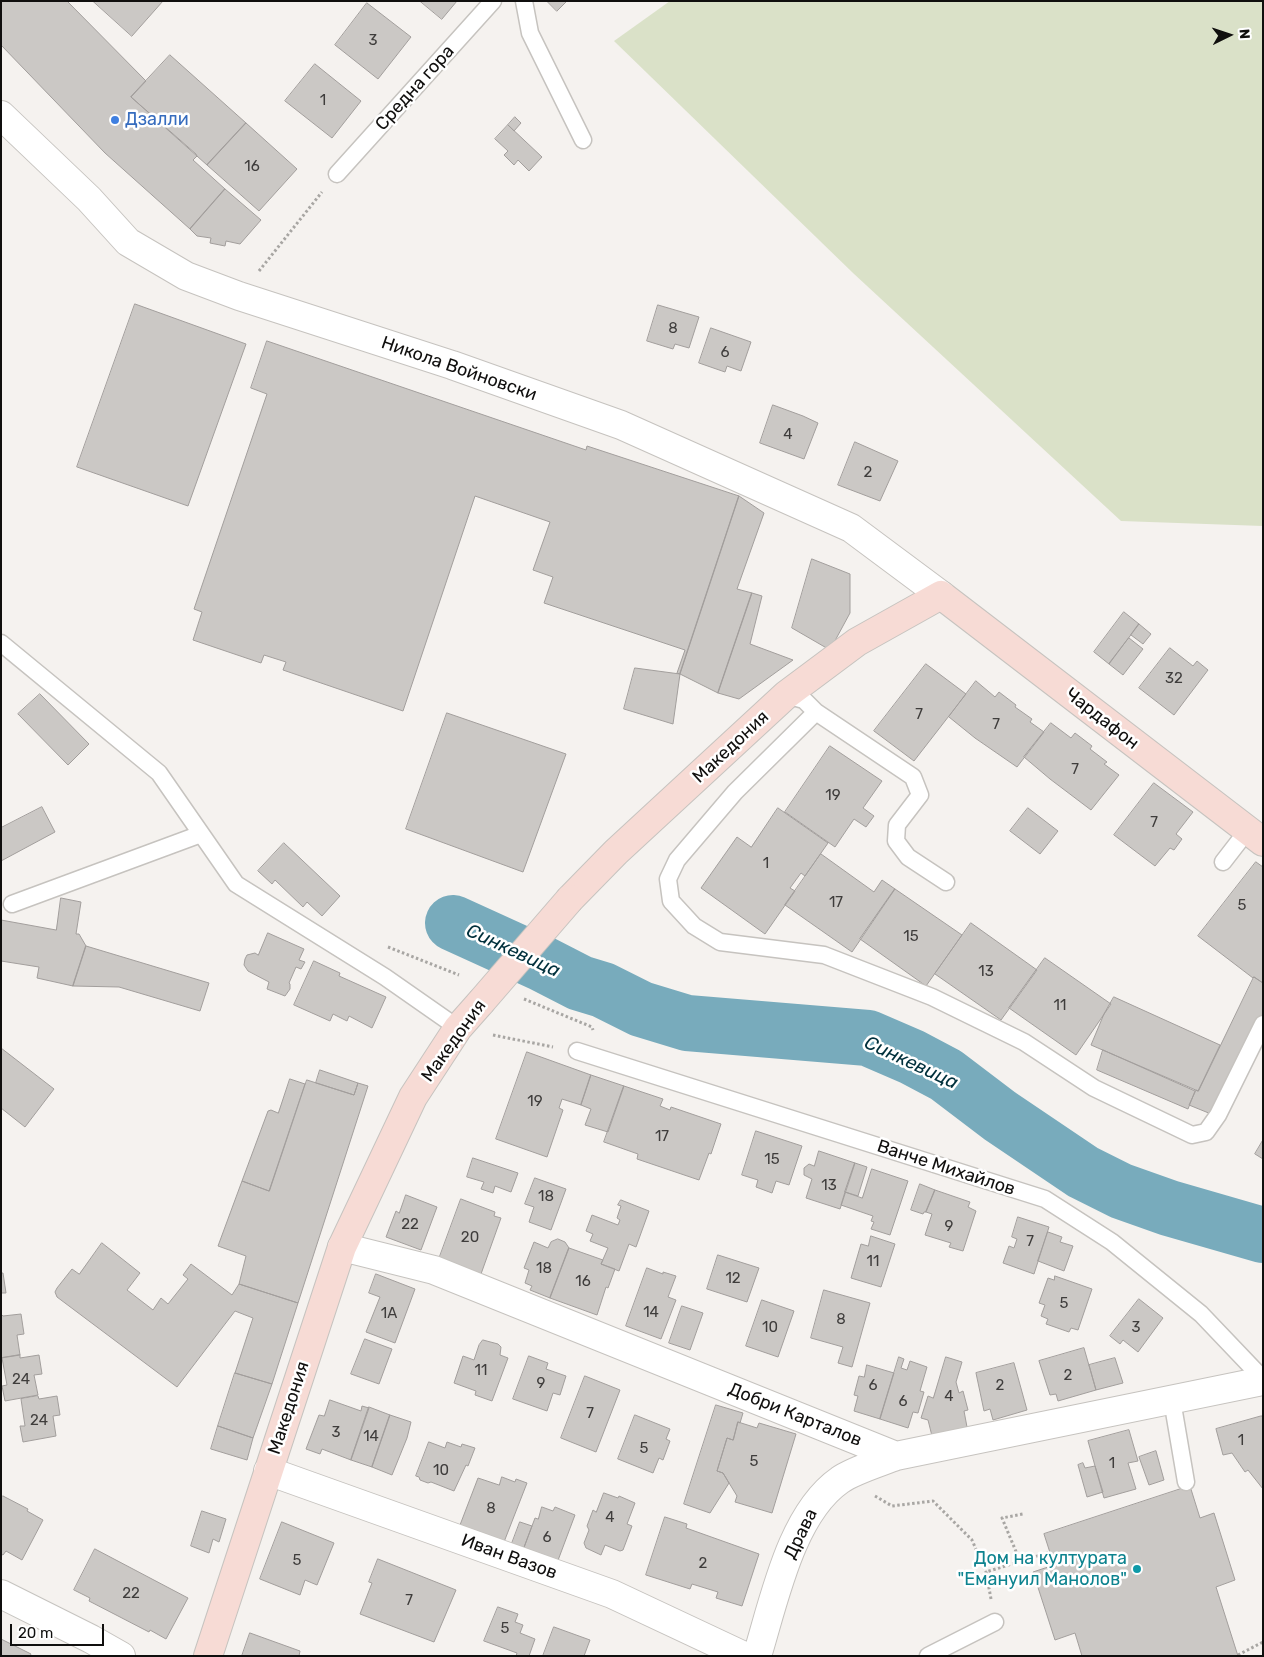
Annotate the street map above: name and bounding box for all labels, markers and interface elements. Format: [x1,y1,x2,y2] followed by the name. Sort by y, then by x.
[1204,10,1254,60] north arrow
[1236,28,1253,40] text: N
[368,32,378,50] house number: 3
[371,41,459,135] street label: Средна гора
[320,92,326,110] house number: 1
[125,109,189,131] place label: Дзалли
[109,114,121,126] marker: Дзалли
[244,158,260,176] house number: 16
[668,320,678,338] house number: 8
[378,332,540,406] street label: Никола Войновски
[720,344,730,362] house number: 6
[783,426,793,444] house number: 4
[864,464,872,482] house number: 2
[1165,670,1183,688] house number: 32
[1061,684,1143,754] street label: Чардафон
[688,706,774,788] street label: Македония
[915,706,923,724] house number: 7
[992,716,1000,734] house number: 7
[1071,761,1079,779] house number: 7
[825,787,841,805] house number: 19
[1150,814,1158,832] house number: 7
[763,855,769,873] house number: 1
[829,894,843,912] house number: 17
[1238,897,1246,915] house number: 5
[462,919,564,983] water label: Синкевица
[903,928,919,946] house number: 15
[978,963,994,981] house number: 13
[417,996,491,1086] street label: Македония
[1054,997,1066,1015] house number: 11
[860,1031,962,1095] water label: Синкевица
[527,1093,543,1111] house number: 19
[655,1128,669,1146] house number: 17
[874,1135,1018,1201] street label: Ванче Михайлов
[764,1151,780,1169] house number: 15
[821,1177,837,1195] house number: 13
[538,1188,554,1206] house number: 18
[401,1216,419,1234] house number: 22
[945,1218,953,1236] house number: 9
[461,1229,479,1247] house number: 20
[1026,1233,1034,1251] house number: 7
[867,1253,879,1271] house number: 11
[536,1260,552,1278] house number: 18
[725,1270,741,1288] house number: 12
[575,1273,591,1291] house number: 16
[1060,1295,1068,1313] house number: 5
[643,1304,659,1322] house number: 14
[381,1305,397,1323] house number: 1А
[836,1311,846,1329] house number: 8
[762,1319,778,1337] house number: 10
[1131,1319,1141,1337] house number: 3
[264,1359,314,1457] street label: Македония
[475,1362,487,1380] house number: 11
[1064,1367,1072,1385] house number: 2
[12,1371,30,1389] house number: 24
[537,1375,545,1393] house number: 9
[868,1377,878,1395] house number: 6
[996,1377,1004,1395] house number: 2
[725,1378,865,1452] street label: Добри Карталов
[944,1388,954,1406] house number: 4
[898,1393,908,1411] house number: 6
[586,1405,594,1423] house number: 7
[30,1412,48,1430] house number: 24
[331,1424,341,1442] house number: 3
[363,1428,379,1446] house number: 14
[1238,1432,1244,1450] house number: 1
[640,1440,648,1458] house number: 5
[750,1453,758,1471] house number: 5
[1109,1455,1115,1473] house number: 1
[433,1462,449,1480] house number: 10
[486,1500,496,1518] house number: 8
[780,1505,822,1563] street label: Драва
[605,1509,615,1527] house number: 4
[542,1529,552,1547] house number: 6
[458,1530,560,1584] street label: Иван Вазов
[958,1548,1127,1590] place label: Дом на културата "Емануил Манолов"
[293,1552,301,1570] house number: 5
[699,1555,707,1573] house number: 2
[1131,1563,1143,1575] marker: Дом на културата "Емануил Манолов"
[122,1585,140,1603] house number: 22
[405,1592,413,1610] house number: 7
[12,1614,106,1646] scale bar
[501,1620,509,1638] house number: 5
[18,1624,53,1642] text: 20 m

